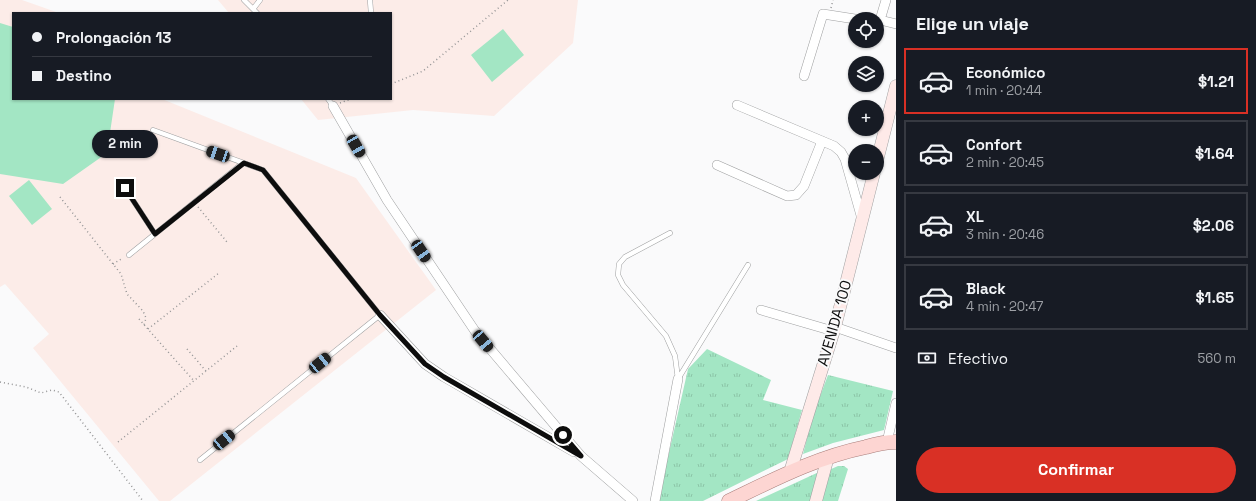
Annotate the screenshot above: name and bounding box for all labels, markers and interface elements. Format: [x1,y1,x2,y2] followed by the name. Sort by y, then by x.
[848,12,884,180] map controls
[848,12,884,48] button: locate
[916,12,1029,35] text: Elige un viaje
[56,28,171,47] text: Prolongación 13
[848,56,884,92] button: layers
[918,63,954,99] icon: car
[966,63,1045,82] text: Económico
[56,66,112,85] text: Destino
[1198,72,1234,91] text: $1.21
[966,82,1042,99] text: 1 min · 20:44
[848,100,884,136] button: +
[92,130,158,158] callout: 2 min
[345,133,367,159] car
[108,135,142,152] text: 2 min
[918,135,954,171] icon: car
[966,135,1022,154] text: Confort
[205,144,231,164] car
[848,144,884,180] button: −
[1195,144,1234,163] text: $1.64
[966,154,1044,171] text: 2 min · 20:45
[116,179,134,197] route end
[918,207,954,243] icon: car
[966,207,984,226] text: XL
[1193,216,1234,235] text: $2.06
[966,226,1044,243] text: 3 min · 20:46
[409,238,433,264] car
[813,278,855,368] street label: AVENIDA 100
[918,279,954,315] icon: car
[966,279,1006,298] text: Black
[1196,288,1234,307] text: $1.65
[966,298,1043,315] text: 4 min · 20:47
[471,328,495,354] car
[916,347,938,369] icon: cash
[948,349,1008,368] text: Efectivo
[1197,350,1236,367] text: 560 m
[307,351,333,375] car
[554,426,572,444] route start
[211,428,237,452] car
[916,447,1236,493] button: Confirmar

